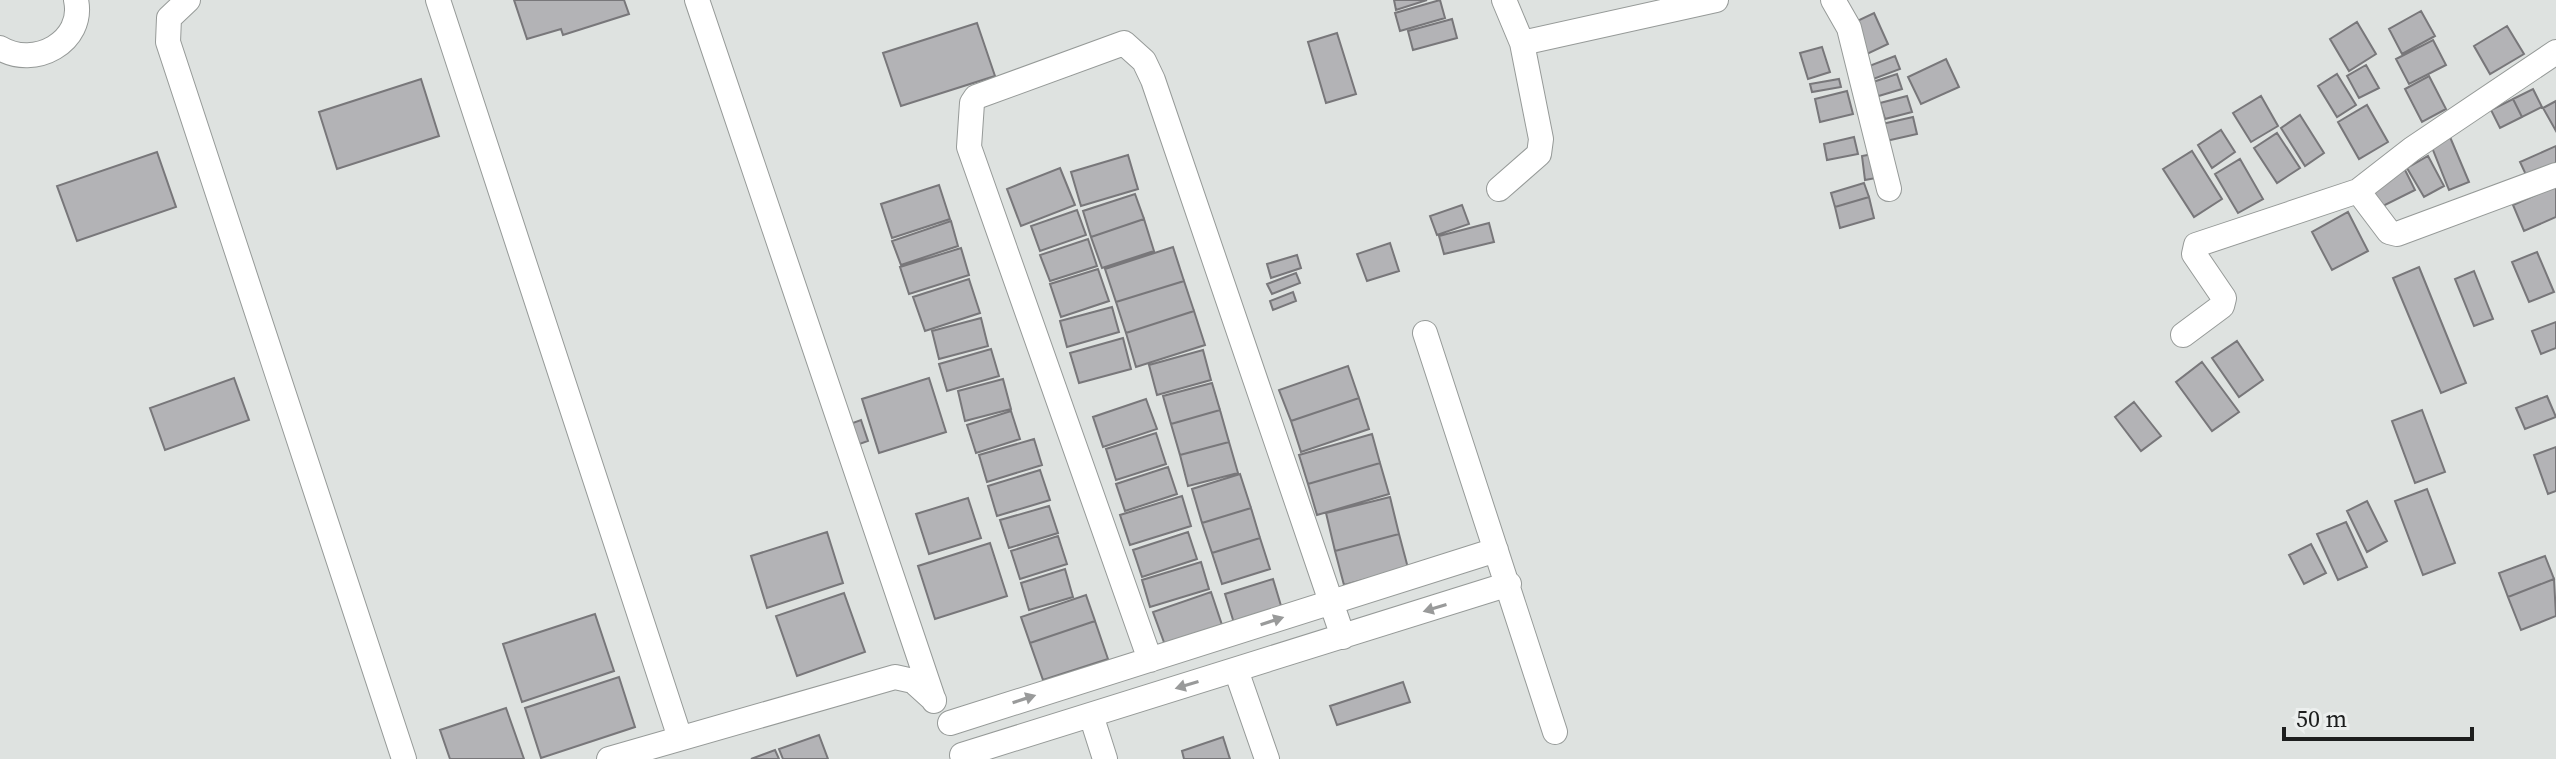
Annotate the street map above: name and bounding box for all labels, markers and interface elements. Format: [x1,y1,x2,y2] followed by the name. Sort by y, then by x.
[1422,602,1446,614] one-way arrow
[1260,614,1284,627] one-way arrow
[1174,680,1198,692] one-way arrow
[2284,691,2472,741] scale bar
[1012,693,1036,705] one-way arrow
[2296,702,2347,735] text: 50 m

